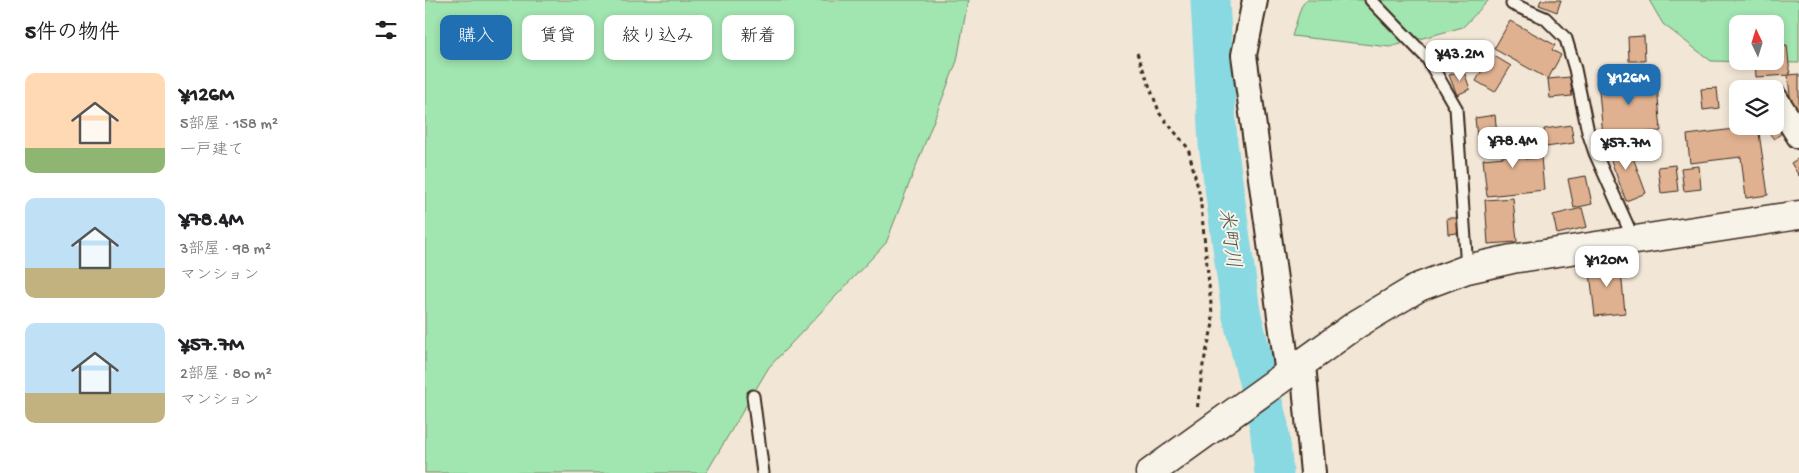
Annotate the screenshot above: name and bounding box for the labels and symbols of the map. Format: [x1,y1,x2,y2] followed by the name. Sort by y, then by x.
[1729,15,1784,70] north arrow
[1419,39,1501,82] pin: ¥43.2M
[1594,64,1664,106] pin: ¥126M
[1472,126,1554,169] pin: ¥78.4M
[1585,128,1667,171] pin: ¥57.7M
[1212,207,1245,270] water label: 米町川
[1572,246,1642,288] pin: ¥120M

